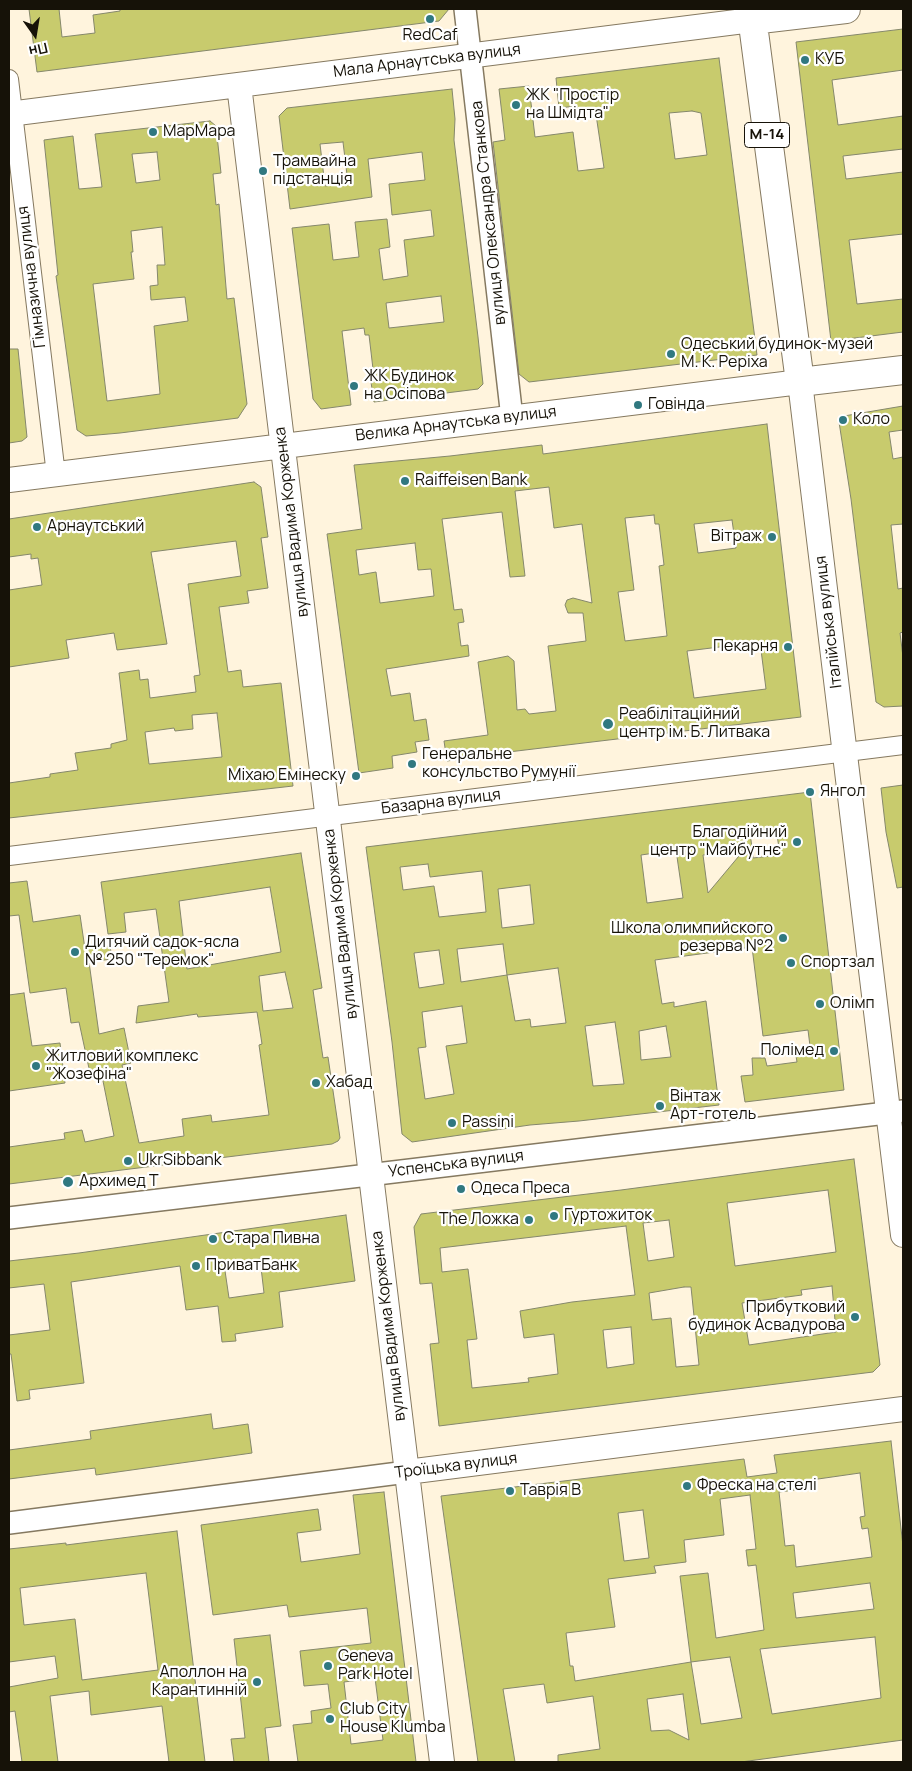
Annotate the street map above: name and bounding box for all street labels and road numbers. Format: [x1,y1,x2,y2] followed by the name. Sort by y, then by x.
[332,40,522,82] street label: Мала Арнаутська вулиця
[468,100,510,326] street label: вулиця Олександра Станкова
[744,122,790,148] road number: М-14
[14,205,50,349] street label: Гімназична вулиця
[354,402,558,446] street label: Велика Арнаутська вулиця
[271,426,313,618] street label: вулиця Вадима Корженка
[811,555,847,689] street label: Італійська вулиця
[380,785,502,819] street label: Базарна вулиця
[320,828,362,1020] street label: вулиця Вадима Корженка
[387,1146,525,1182] street label: Успенська вулиця
[368,1230,410,1422] street label: вулиця Вадима Корженка
[393,1449,519,1483] street label: Троїцька вулиця

